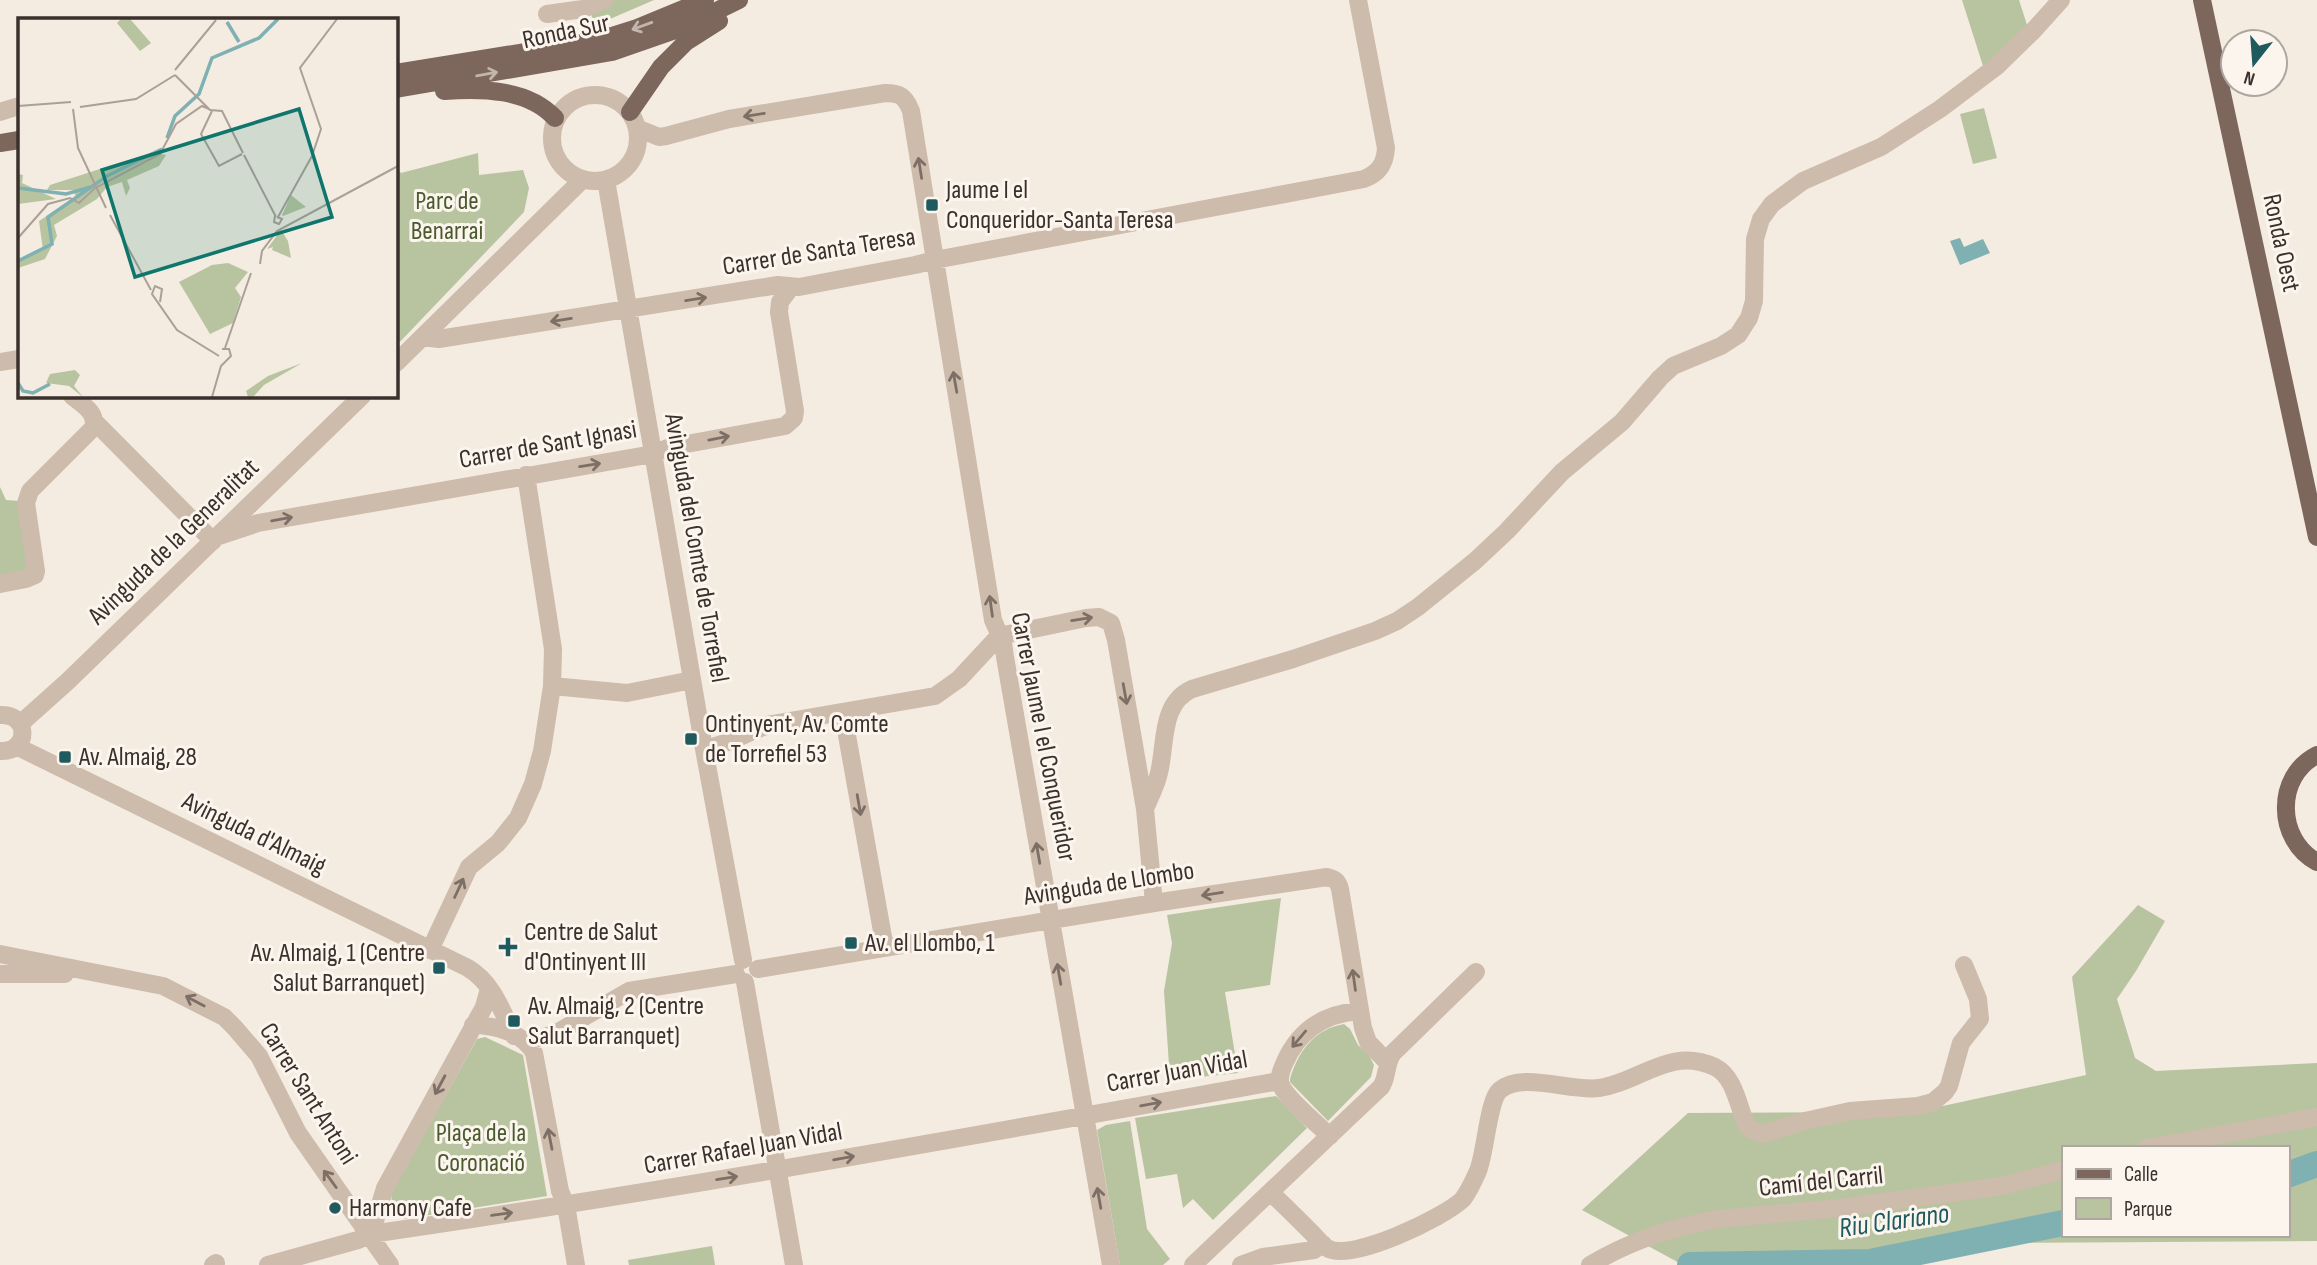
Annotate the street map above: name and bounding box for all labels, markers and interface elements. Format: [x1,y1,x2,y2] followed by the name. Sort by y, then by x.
[520,8,613,56] street label: Ronda Sur
[18,18,397,397] inset map
[632,21,654,33] one-way arrow
[2219,28,2289,98] north arrow
[2241,65,2258,90] text: N
[475,67,498,80] one-way arrow
[743,109,766,122] one-way arrow
[913,157,926,180] one-way arrow
[945,175,1173,236] place label: Jaume I el Conqueridor-Santa Teresa
[411,186,483,247] park label: Parc de Benarrai
[2256,191,2306,295] street label: Ronda Oest
[924,197,940,213] marker: Jaume I el Conqueridor-Santa Teresa
[720,221,918,283] street label: Carrer de Santa Teresa
[684,292,706,305] one-way arrow
[550,314,573,327] one-way arrow
[948,371,961,394] one-way arrow
[657,410,735,685] street label: Avinguda del Comte de Torrefiel
[457,414,639,476] street label: Carrer de Sant Ignasi
[707,431,730,444] one-way arrow
[81,452,266,632] street label: Avinguda de la Generalitat
[578,458,601,471] one-way arrow
[270,512,293,525] one-way arrow
[985,596,998,618] one-way arrow
[1004,610,1082,865] street label: Carrer Jaume I el Conqueridor
[1070,612,1092,625] one-way arrow
[1119,682,1132,705] one-way arrow
[705,709,889,770] place label: Ontinyent, Av. Comte de Torrefiel 53
[683,731,699,747] marker: Ontinyent, Av. Comte de Torrefiel 53
[78,742,197,773] place label: Av. Almaig, 28
[57,749,73,765] marker: Av. Almaig, 28
[176,785,331,882] street label: Avinguda d'Almaig
[853,793,866,816] one-way arrow
[1031,843,1044,865] one-way arrow
[1021,855,1196,913] street label: Avinguda de Llombo
[453,878,466,899] one-way arrow
[1202,888,1224,901] one-way arrow
[524,917,658,978] place label: Centre de Salut d'Ontinyent III
[864,928,995,959] place label: Av. el Llombo, 1
[843,935,859,951] marker: Av. el Llombo, 1
[498,937,518,957] marker: Centre de Salut d'Ontinyent III
[250,938,425,999] place label: Av. Almaig, 1 (Centre Salut Barranquet)
[431,960,447,976] marker: Av. Almaig, 1 (Centre Salut Barranquet)
[1052,963,1065,986] one-way arrow
[1347,969,1360,992] one-way arrow
[527,991,704,1052] place label: Av. Almaig, 2 (Centre Salut Barranquet)
[185,994,206,1008] one-way arrow
[506,1013,522,1029] marker: Av. Almaig, 2 (Centre Salut Barranquet)
[252,1018,364,1170] street label: Carrer Sant Antoni
[1291,1030,1307,1048] one-way arrow
[1104,1044,1250,1100] street label: Carrer Juan Vidal
[433,1074,447,1095] one-way arrow
[1139,1097,1162,1110] one-way arrow
[641,1116,845,1182] street label: Carrer Rafael Juan Vidal
[436,1118,526,1179] park label: Plaça de la Coronació
[543,1128,556,1151] one-way arrow
[2062,1146,2289,1237] legend
[832,1151,855,1164] one-way arrow
[1757,1160,1885,1204] street label: Camí del Carril
[2124,1162,2158,1187] text: Calle
[323,1170,337,1189] one-way arrow
[715,1171,737,1184] one-way arrow
[1092,1187,1105,1210] one-way arrow
[349,1193,472,1224] place label: Harmony Cafe
[1837,1197,1952,1245] water label: Riu Clariano
[2124,1197,2172,1222] text: Parque
[327,1200,343,1216] marker: Harmony Cafe
[490,1207,513,1220] one-way arrow

